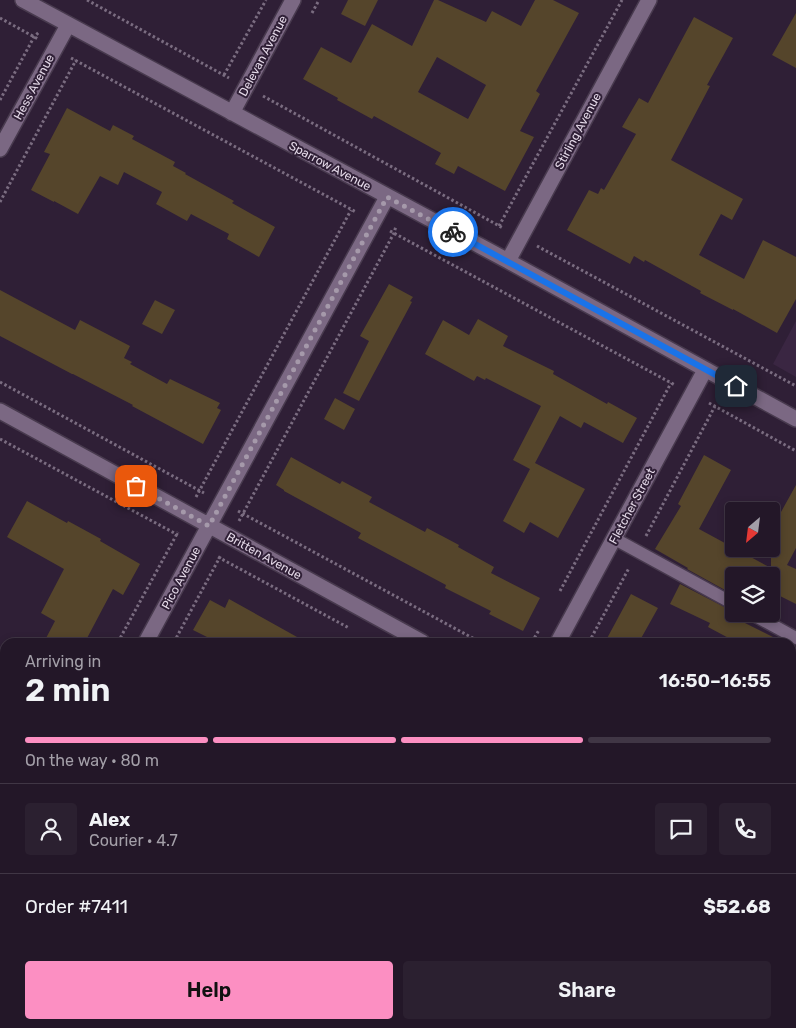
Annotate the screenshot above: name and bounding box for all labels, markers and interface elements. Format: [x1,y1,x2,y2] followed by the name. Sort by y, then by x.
[236,13,290,99] street label: Delevan Avenue
[11,52,57,122] street label: Hess Avenue
[552,90,604,172] street label: Stirling Avenue
[287,138,374,194] street label: Sparrow Avenue
[428,207,478,257] courier
[439,218,467,246] icon: bike
[715,365,757,407] pin
[722,372,750,400] icon: home
[115,465,157,507] pin
[606,465,658,546] street label: Fletcher Street
[122,472,150,500] icon: bag
[725,502,780,558] north arrow
[725,502,780,622] map controls
[224,530,304,582] street label: Britten Avenue
[159,544,203,612] street label: Pico Avenue
[725,567,780,622] button: layers
[25,652,101,671] text: Arriving in
[659,669,771,692] text: 16:50–16:55
[25,671,110,709] text: 2 min
[25,751,159,770] text: On the way · 80 m
[25,803,77,855] button: person
[655,803,707,855] button: chat
[719,803,771,855] button: phone
[89,808,130,831] text: Alex
[89,831,178,850] text: Courier · 4.7
[25,895,128,918] text: Order #7411
[703,895,771,918] text: $52.68
[25,961,393,1019] button: Help
[403,961,771,1019] button: Share

